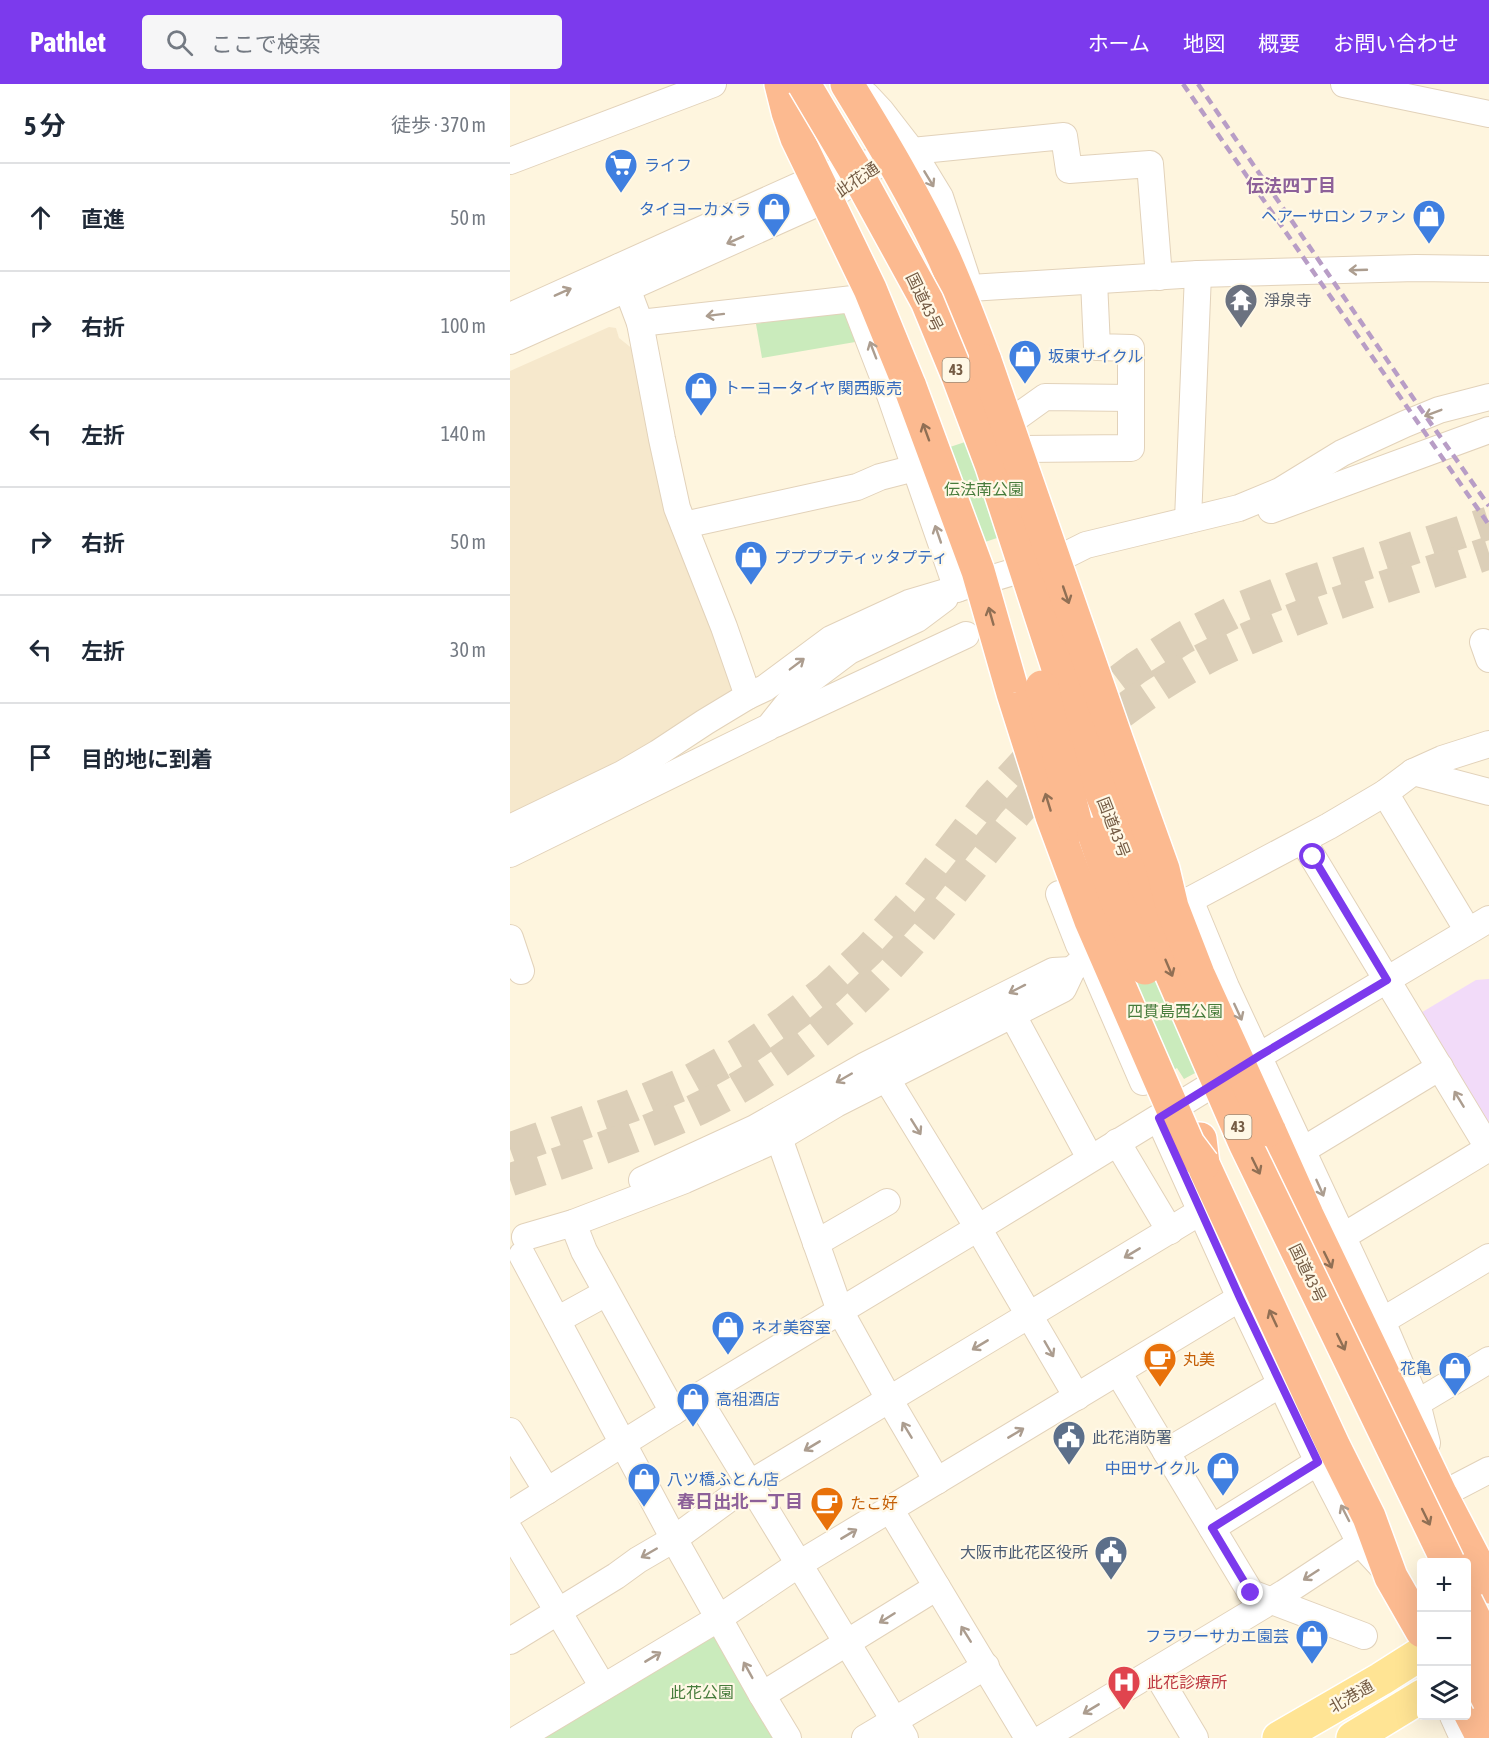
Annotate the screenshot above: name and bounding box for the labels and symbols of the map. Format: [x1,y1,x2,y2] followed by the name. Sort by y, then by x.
[603,147,639,194] supermarket icon: ライフ
[644,156,692,174] place label: ライフ
[832,158,882,200] street label: 此花通
[923,170,935,187] one-way arrow
[1246,175,1336,196] district label: 伝法四丁目
[756,191,792,238] shop icon: タイヨーカメラ
[1411,198,1447,245] shop icon: ヘアーサロン ファン
[639,200,751,218] place label: タイヨーカメラ
[1261,207,1406,225] place label: ヘアーサロン ファン
[726,235,745,246] one-way arrow
[1348,264,1368,276] one-way arrow
[903,270,947,334] street label: 国道43号
[1223,282,1259,329] temple icon: 淨泉寺
[554,286,572,297] one-way arrow
[1264,291,1312,309] place label: 淨泉寺
[705,309,725,320] one-way arrow
[1007,338,1043,385] shop icon: 坂東サイクル
[867,341,878,360] one-way arrow
[1048,347,1143,365] place label: 坂東サイクル
[942,358,970,382] road number: 43
[683,370,719,417] shop icon: トーヨータイヤ 関西販売
[724,379,902,397] place label: トーヨータイヤ 関西販売
[1424,408,1442,419] one-way arrow
[920,423,931,442] one-way arrow
[944,480,1024,498] park label: 伝法南公園
[932,525,943,544] one-way arrow
[733,539,769,586] shop icon: ププププティッタプティ
[774,548,948,566] place label: ププププティッタプティ
[1061,585,1072,604] one-way arrow
[985,607,996,626] one-way arrow
[789,658,805,671] one-way arrow
[1041,793,1052,812] one-way arrow
[1094,794,1134,860] street label: 国道43号
[1299,843,1325,869] route start
[1164,959,1175,977] one-way arrow
[1009,983,1027,995] one-way arrow
[1127,1002,1223,1020] park label: 四貫島西公園
[1232,1002,1244,1020] one-way arrow
[836,1072,853,1084] one-way arrow
[1452,1091,1464,1108] one-way arrow
[1224,1115,1252,1139] road number: 43
[910,1119,923,1136] one-way arrow
[1251,1157,1263,1175] one-way arrow
[1315,1179,1327,1197] one-way arrow
[1286,1241,1330,1305] street label: 国道43号
[1124,1248,1141,1260] one-way arrow
[1323,1251,1335,1269] one-way arrow
[710,1309,746,1356] shop icon: ネオ美容室
[1267,1310,1279,1328] one-way arrow
[751,1318,831,1336] place label: ネオ美容室
[1336,1332,1347,1350] one-way arrow
[972,1340,989,1352] one-way arrow
[1043,1340,1055,1357] one-way arrow
[1142,1341,1178,1388] cafe icon: 丸美
[1183,1350,1215,1368] place label: 丸美
[1437,1350,1473,1397] shop icon: 花亀
[1400,1359,1432,1377] place label: 花亀
[675,1381,711,1428] shop icon: 高祖酒店
[716,1390,780,1408] place label: 高祖酒店
[1051,1419,1087,1466] public building icon: 此花消防署
[901,1422,913,1439] one-way arrow
[1007,1427,1024,1439] one-way arrow
[1092,1428,1172,1446] place label: 此花消防署
[804,1440,821,1452] one-way arrow
[1205,1450,1241,1497] shop icon: 中田サイクル
[1105,1459,1200,1477] place label: 中田サイクル
[626,1461,662,1508] shop icon: 八ツ橋ふとん店
[667,1470,779,1488] place label: 八ツ橋ふとん店
[809,1485,845,1532] cafe icon: たこ好
[677,1491,803,1512] district label: 春日出北一丁目
[850,1494,898,1512] place label: たこ好
[1339,1505,1350,1523] one-way arrow
[1420,1508,1432,1526] one-way arrow
[840,1528,857,1540] one-way arrow
[1093,1534,1129,1581] public building icon: 大阪市此花区役所
[960,1543,1088,1561] place label: 大阪市此花区役所
[641,1547,658,1559] one-way arrow
[1304,1569,1320,1581] one-way arrow
[1237,1579,1263,1605] route end
[879,1612,896,1624] one-way arrow
[1294,1618,1330,1665] shop icon: フラワーサカエ園芸
[959,1626,971,1643] one-way arrow
[1145,1627,1289,1645] place label: フラワーサカエ園芸
[644,1651,661,1663] one-way arrow
[742,1662,754,1679] one-way arrow
[1106,1664,1142,1711] hospital icon: 此花診療所
[1147,1673,1227,1691] place label: 此花診療所
[1326,1676,1376,1716] street label: 北港通
[670,1683,734,1701] park label: 此花公園
[1083,1704,1100,1716] one-way arrow

